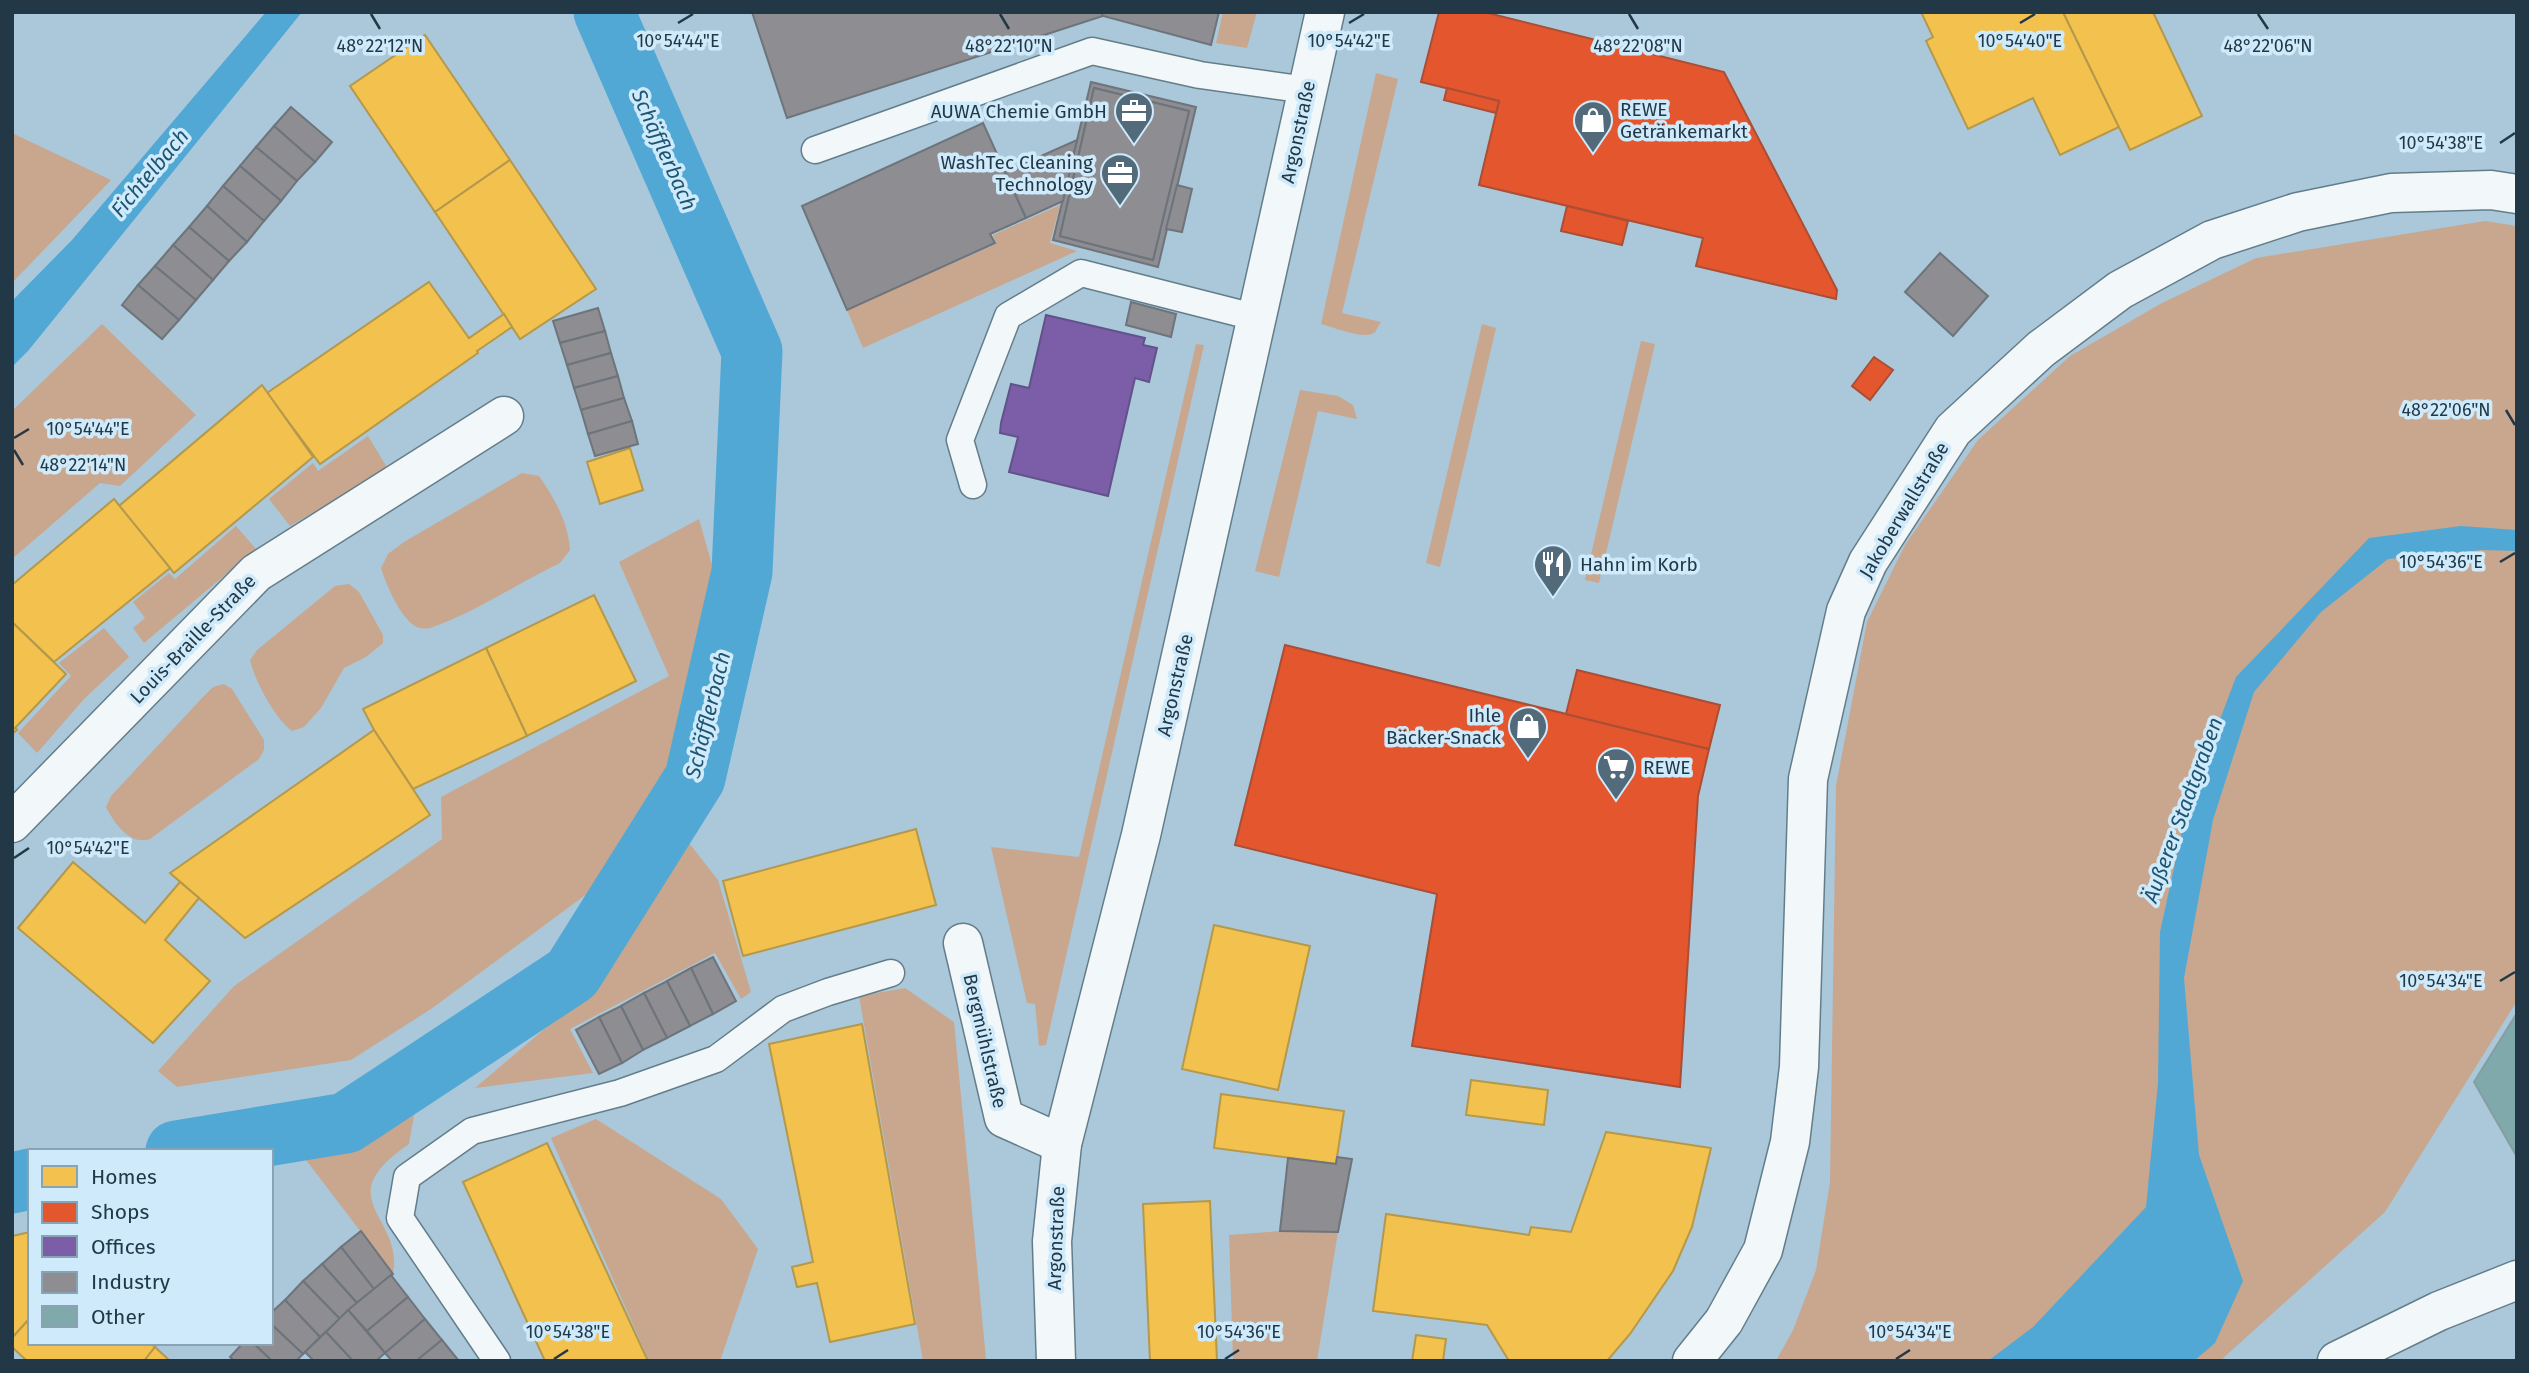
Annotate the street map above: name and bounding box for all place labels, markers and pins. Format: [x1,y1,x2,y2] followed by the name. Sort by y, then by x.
[1113,90,1155,145] office icon: AUWA Chemie GmbH
[1620,98,1748,143] place label: REWE Getränkemarkt
[1572,99,1614,154] shop icon: REWE Getränkemarkt
[931,100,1107,123] place label: AUWA Chemie GmbH
[941,151,1094,196] place label: WashTec Cleaning Technology
[1099,152,1141,207] office icon: WashTec Cleaning Technology
[1532,543,1574,598] restaurant icon: Hahn im Korb
[1580,553,1698,576] place label: Hahn im Korb
[1386,704,1501,749] place label: Ihle Bäcker-Snack
[1507,705,1549,760] shop icon: Ihle Bäcker-Snack
[1595,746,1637,801] supermarket icon: REWE
[1643,756,1691,779] place label: REWE

